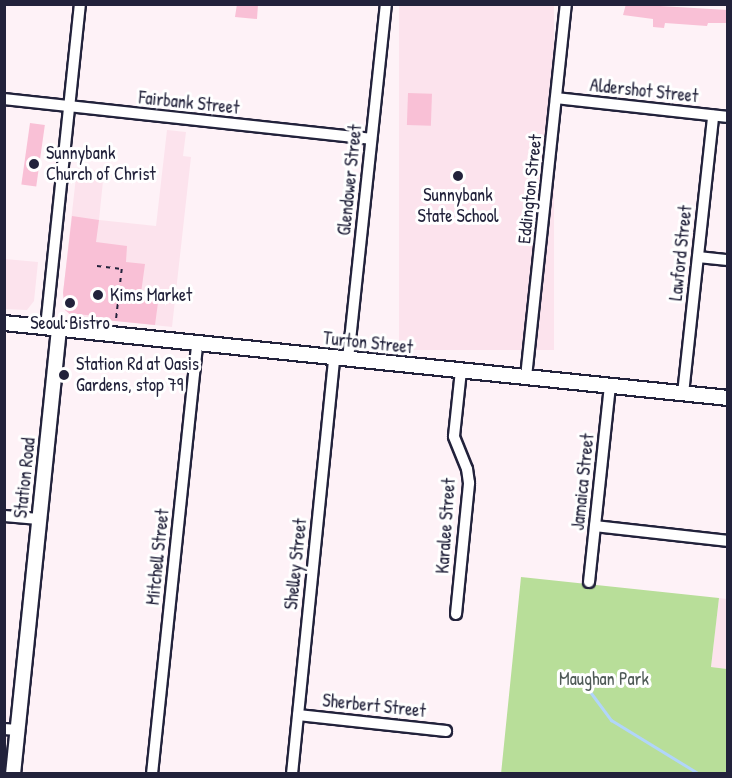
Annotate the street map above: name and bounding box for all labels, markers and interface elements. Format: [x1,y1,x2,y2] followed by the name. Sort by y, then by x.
[589,75,699,107] street label: Aldershot Street
[138,87,240,119] street label: Fairbank Street
[333,123,367,237] street label: Glendower Street
[514,133,546,245] street label: Eddington Street
[46,143,156,186] place label: Sunnybank Church of Christ
[27,157,41,171] marker: Sunnybank Church of Christ
[451,169,465,183] marker: Sunnybank State School
[417,185,499,228] place label: Sunnybank State School
[665,204,697,302] street label: Lawford Street
[110,284,192,306] place label: Kims Market
[91,288,105,302] marker: Kims Market
[63,296,77,310] marker: Seoul Bistro
[30,312,110,334] place label: Seoul Bistro
[322,328,414,358] street label: Turton Street
[76,354,199,397] place label: Station Rd at Oasis Gardens, stop 79
[57,368,71,382] marker: Station Rd at Oasis Gardens, stop 79
[567,433,599,531] street label: Jamaica Street
[10,437,40,519] street label: Station Road
[432,478,460,574] street label: Karalee Street
[142,508,174,606] street label: Mitchell Street
[280,517,312,611] street label: Shelley Street
[559,668,649,690] park label: Maughan Park
[321,690,427,722] street label: Sherbert Street

